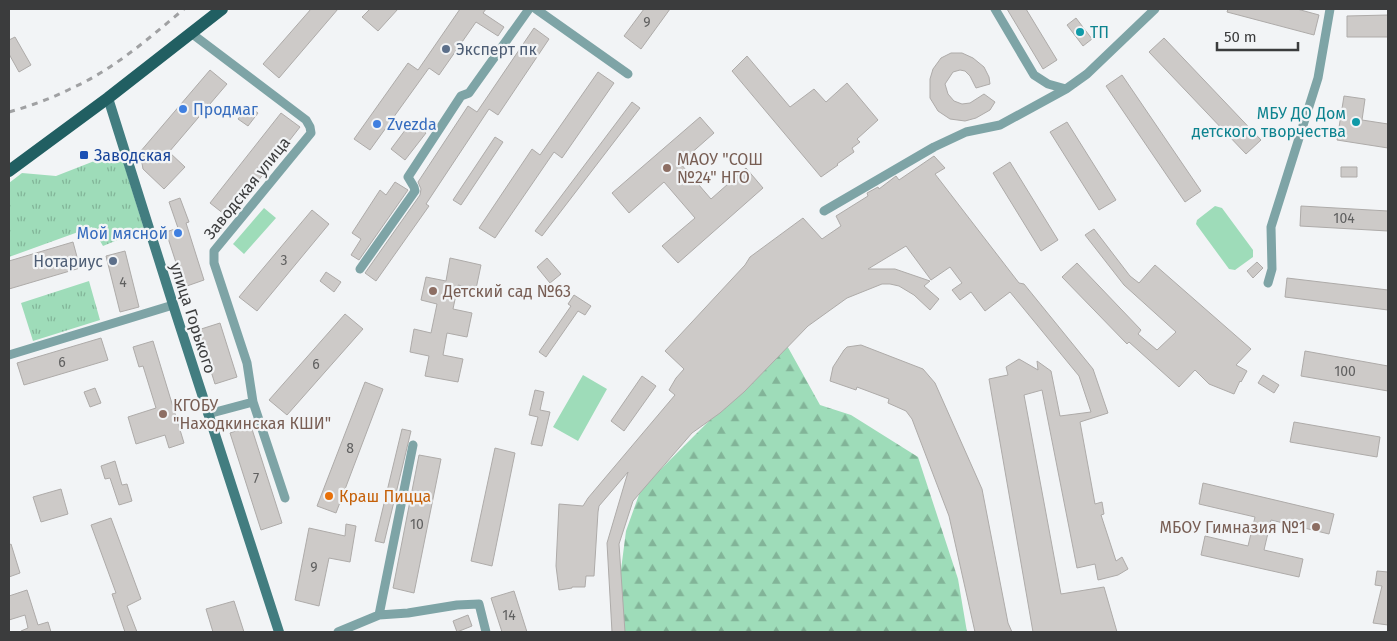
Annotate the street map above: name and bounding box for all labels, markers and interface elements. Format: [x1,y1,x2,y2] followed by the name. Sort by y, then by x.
[643,14,651,31] house number: 9
[1217,20,1298,52] scale bar
[1090,23,1109,42] place label: ТП
[1074,26,1086,38] marker: ТП
[1224,28,1257,46] text: 50 m
[456,40,538,59] place label: Эксперт пк
[440,43,452,55] marker: Эксперт пк
[193,100,258,119] place label: Продмаг
[177,103,189,115] marker: Продмаг
[1192,104,1346,141] place label: МБУ ДО Дом детского творчества
[387,115,437,134] place label: Zvezda
[1350,116,1362,128] marker: МБУ ДО Дом детского творчества
[371,118,383,130] marker: Zvezda
[200,133,294,243] street label: Заводская улица
[94,146,171,165] place label: Заводская
[78,149,90,161] marker: Заводская
[677,150,763,187] place label: МАОУ "СОШ №24" НГО
[661,162,673,174] marker: МАОУ "СОШ №24" НГО
[1333,210,1355,227] house number: 104
[77,224,168,243] place label: Мой мясной
[172,227,184,239] marker: Мой мясной
[33,252,103,271] place label: Нотариус
[281,252,288,269] house number: 3
[107,255,119,267] marker: Нотариус
[166,260,220,376] street label: улица Горького
[119,274,127,291] house number: 4
[442,282,571,301] place label: Детский сад №63
[427,285,439,297] marker: Детский сад №63
[58,354,66,371] house number: 6
[312,356,320,373] house number: 6
[1334,363,1356,380] house number: 100
[173,396,331,433] place label: КГОБУ "Находкинская КШИ"
[157,408,169,420] marker: КГОБУ "Находкинская КШИ"
[346,440,354,457] house number: 8
[253,470,259,487] house number: 7
[339,487,431,506] place label: Краш Пицца
[323,490,335,502] marker: Краш Пицца
[410,516,424,533] house number: 10
[1160,518,1306,537] place label: МБОУ Гимназия №1
[1310,521,1322,533] marker: МБОУ Гимназия №1
[310,559,318,576] house number: 9
[502,607,516,624] house number: 14

